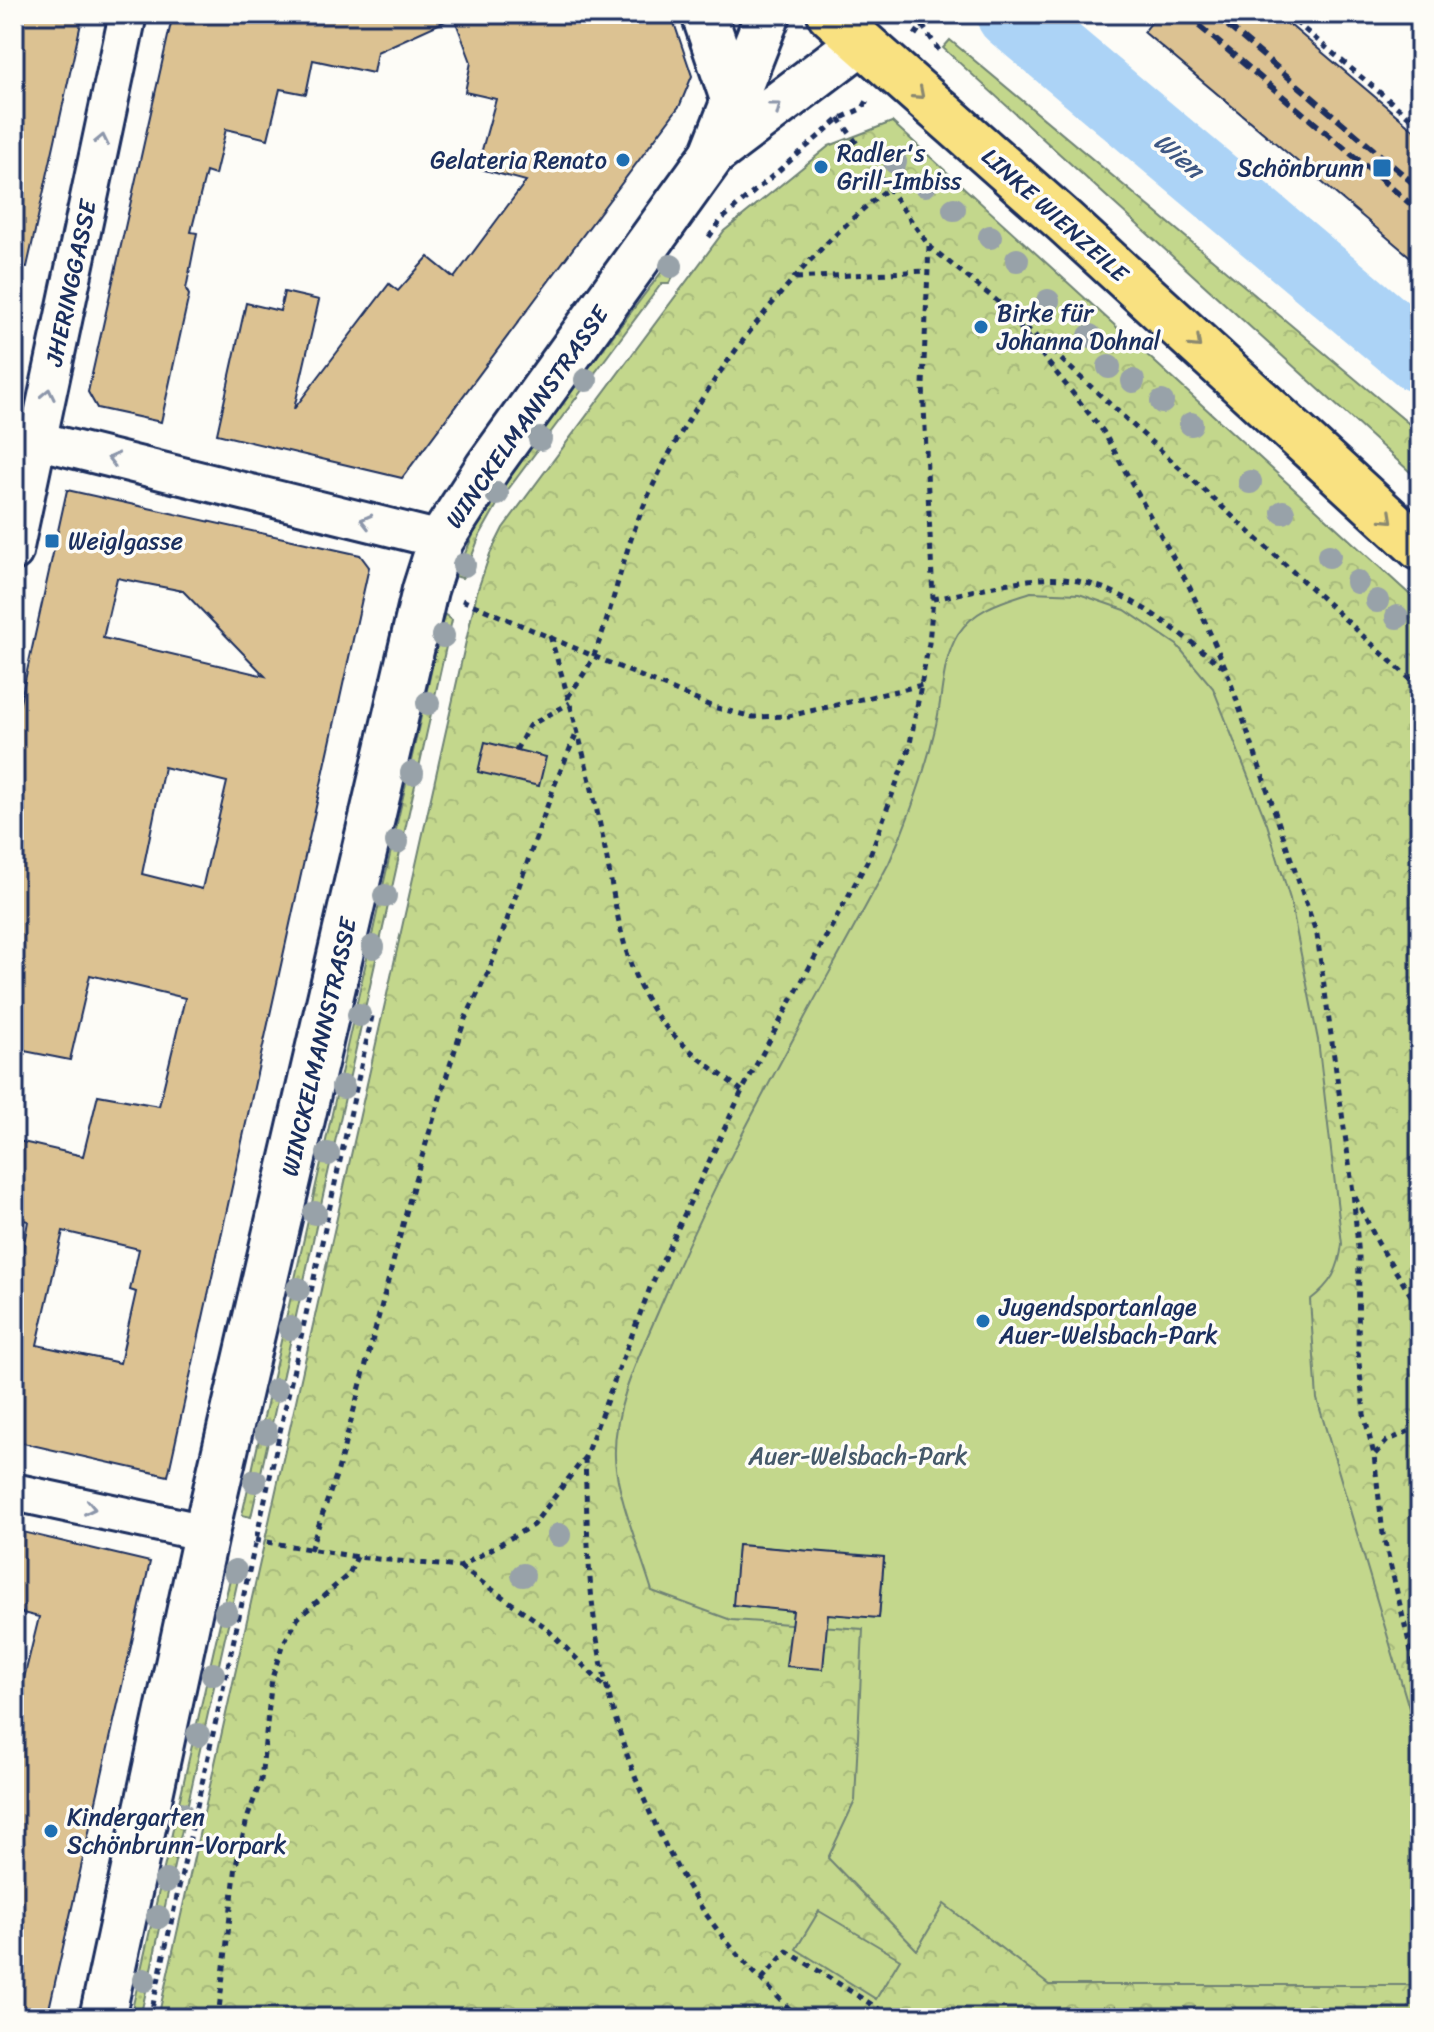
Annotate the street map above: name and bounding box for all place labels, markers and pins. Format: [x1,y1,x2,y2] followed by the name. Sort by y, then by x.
[837,132,962,202] place label: Radler's Grill-Imbiss
[430,139,607,181] place label: Gelateria Renato
[1237,147,1364,189] place label: Schönbrunn
[614,151,632,169] marker: Gelateria Renato
[1371,157,1393,179] marker: Schönbrunn
[812,158,830,176] marker: Radler's Grill-Imbiss
[996,292,1161,362] place label: Birke für Johanna Dohnal
[972,318,990,336] marker: Birke für Johanna Dohnal
[68,520,183,562] place label: Weiglgasse
[43,532,61,550] marker: Weiglgasse
[998,1286,1218,1356] place label: Jugendsportanlage Auer-Welsbach-Park
[974,1312,992,1330] marker: Jugendsportanlage Auer-Welsbach-Park
[67,1796,287,1866] place label: Kindergarten Schönbrunn-Vorpark
[42,1822,60,1840] marker: Kindergarten Schönbrunn-Vorpark

